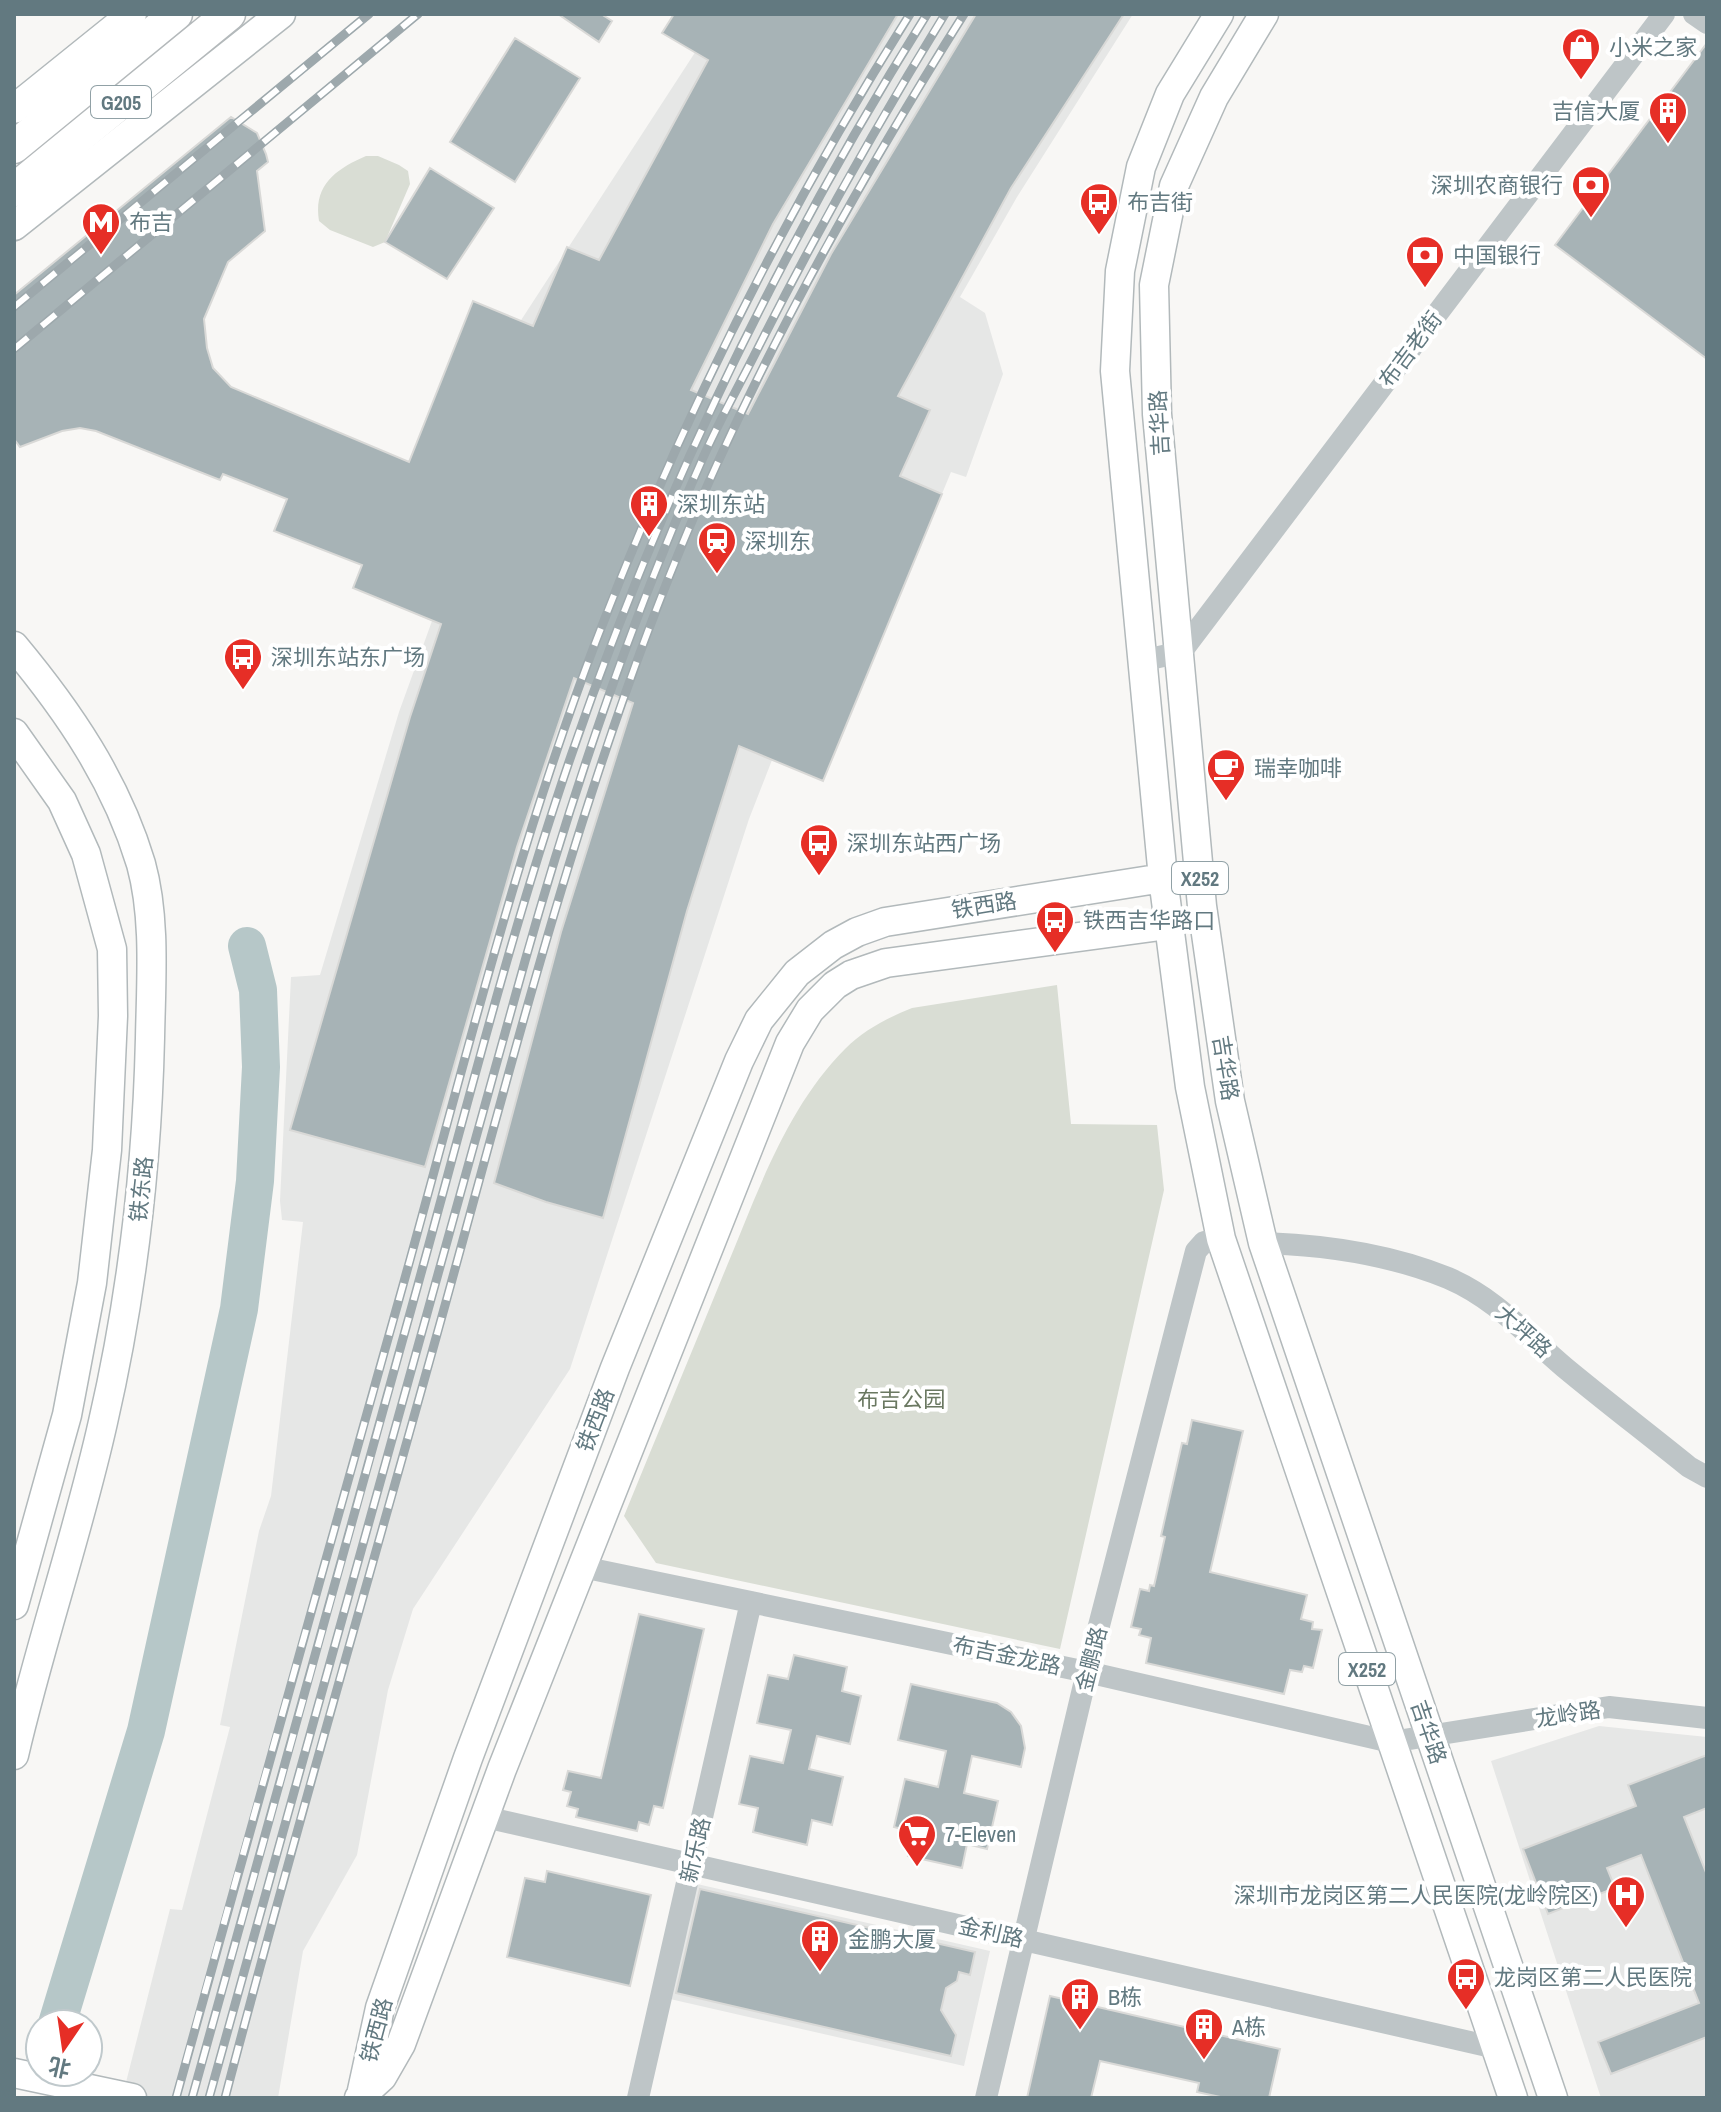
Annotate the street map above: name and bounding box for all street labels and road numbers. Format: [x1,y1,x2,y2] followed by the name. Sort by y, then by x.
[91,86,151,118] road number: G205
[1372,305,1448,393] street label: 布吉老街
[1142,389,1176,457] street label: 吉华路
[1172,862,1228,894] road number: X252
[949,885,1019,925] street label: 铁西路
[1206,1033,1246,1103] street label: 吉华路
[123,1155,159,1223] street label: 铁东路
[1489,1298,1559,1364] street label: 大坪路
[569,1384,621,1456] street label: 铁西路
[1068,1623,1114,1695] street label: 金鹏路
[950,1629,1064,1681] street label: 布吉金龙路
[1339,1653,1395,1685] road number: X252
[1533,1694,1603,1734] street label: 龙岭路
[1404,1696,1454,1768] street label: 吉华路
[673,1814,717,1886] street label: 新乐路
[955,1910,1027,1954] street label: 金利路
[353,1994,399,2066] street label: 铁西路

